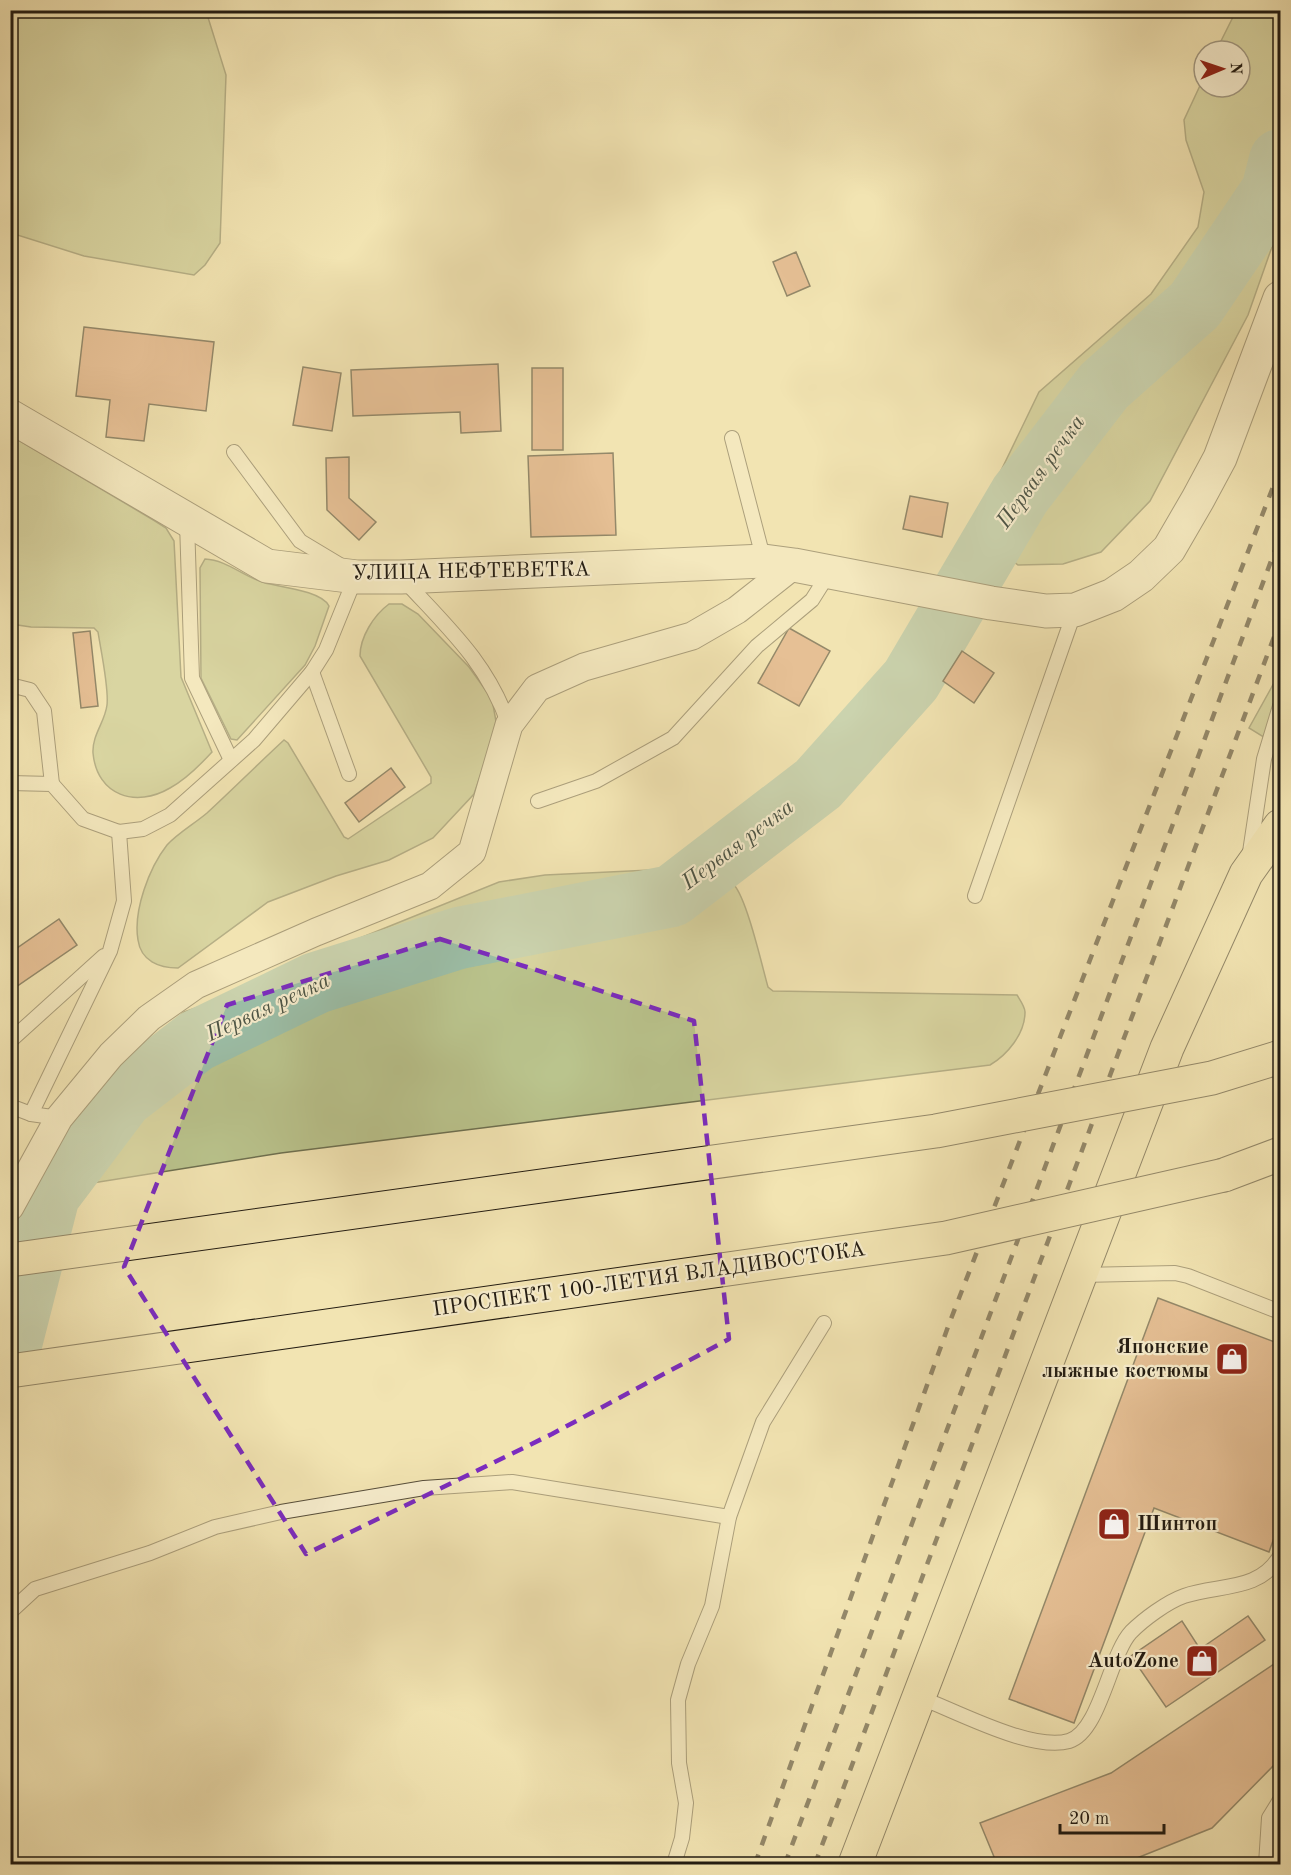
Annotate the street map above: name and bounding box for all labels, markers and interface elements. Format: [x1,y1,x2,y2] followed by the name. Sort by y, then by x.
[1192,39,1252,99] north arrow
[1227,62,1243,76] text: N
[992,411,1089,534] water label: Первая речка
[352,559,590,585] street label: УЛИЦА НЕФТЕВЕТКА
[677,796,798,895] water label: Первая речка
[202,970,334,1047] water label: Первая речка
[431,1239,867,1321] street label: ПРОСПЕКТ 100-ЛЕТИЯ ВЛАДИВОСТОКА
[1042,1337,1209,1382] place label: Японские лыжные костюмы
[1214,1341,1250,1377] shop icon: Японские лыжные костюмы
[1096,1506,1132,1542] shop icon: Шинтоп
[1137,1514,1217,1535] place label: Шинтоп
[1184,1643,1220,1679] shop icon: AutoZone
[1088,1651,1179,1672] place label: AutoZone
[1060,1797,1164,1835] scale bar
[1069,1810,1109,1828] text: 20 m

